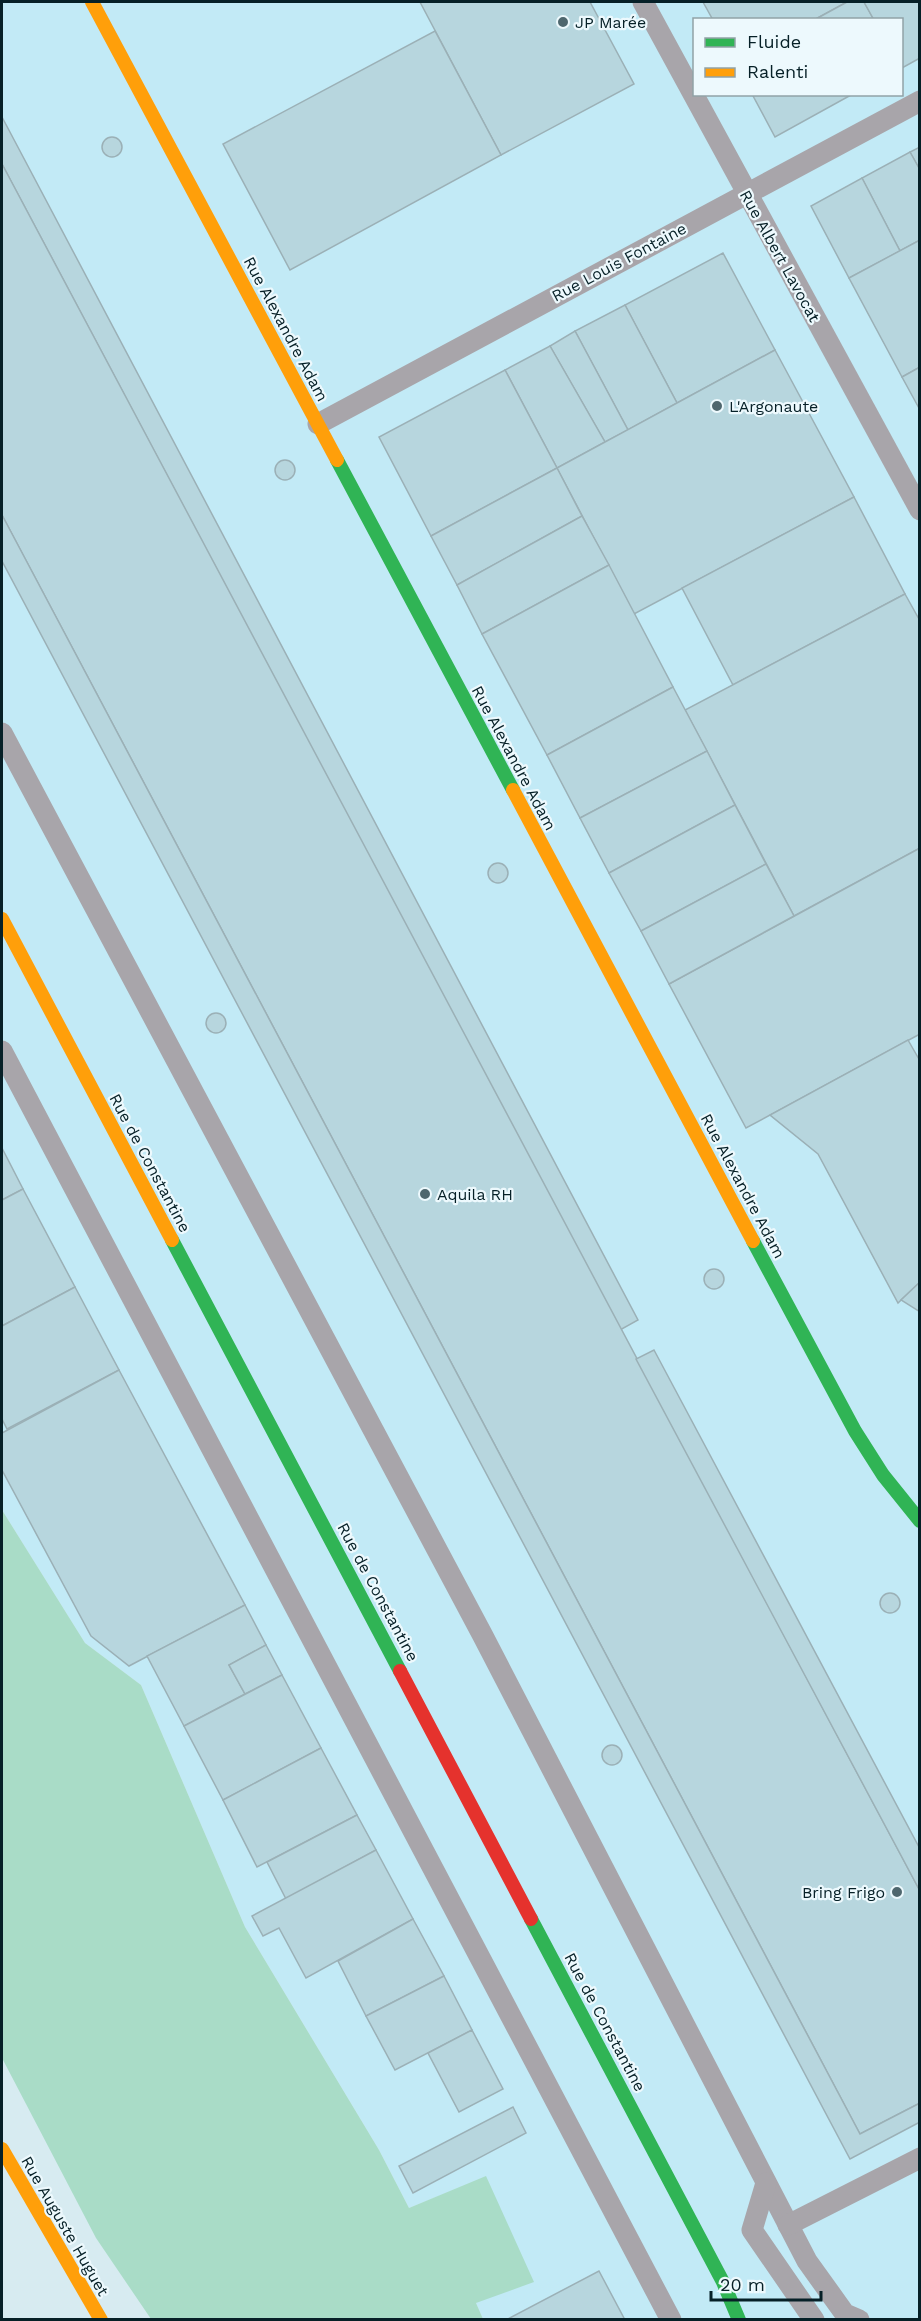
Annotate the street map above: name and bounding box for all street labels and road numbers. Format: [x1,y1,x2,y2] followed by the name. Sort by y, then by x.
[736,187,824,326] street label: Rue Albert Lavocat
[549,219,689,305] street label: Rue Louis Fontaine
[240,253,332,405] street label: Rue Alexandre Adam
[468,682,560,834] street label: Rue Alexandre Adam
[105,1090,195,1236] street label: Rue de Constantine
[697,1110,789,1262] street label: Rue Alexandre Adam
[333,1519,423,1665] street label: Rue de Constantine
[560,1949,650,2095] street label: Rue de Constantine
[17,2153,113,2300] street label: Rue Auguste Huguet

